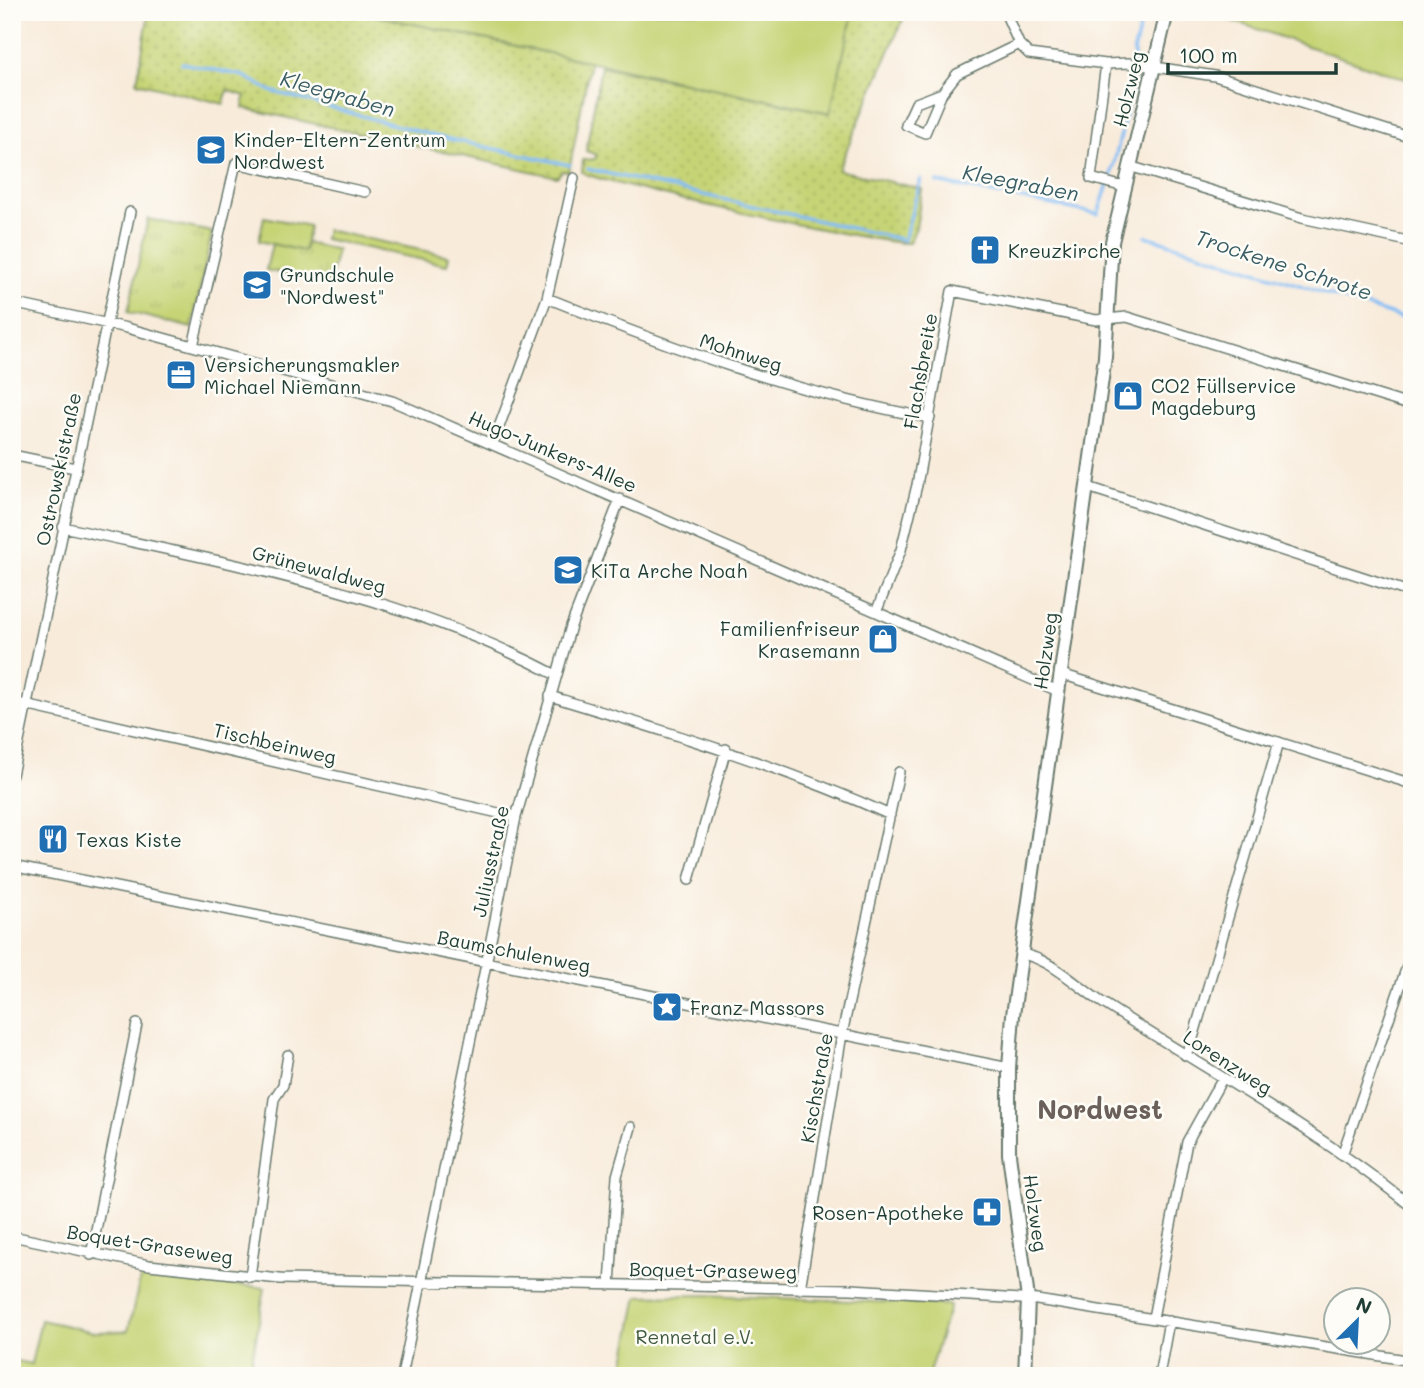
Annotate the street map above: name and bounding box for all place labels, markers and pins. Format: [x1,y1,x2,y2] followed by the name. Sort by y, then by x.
[234,127,446,174] place label: Kinder-Eltern-Zentrum Nordwest
[194,133,228,167] school or university icon: Kinder-Eltern-Zentrum Nordwest
[968,233,1002,267] church icon: Kreuzkirche
[1008,238,1121,263] place label: Kreuzkirche
[280,262,395,309] place label: Grundschule "Nordwest"
[240,268,274,302] school or university icon: Grundschule "Nordwest"
[204,352,400,399] place label: Versicherungsmakler Michael Niemann
[164,358,198,392] office icon: Versicherungsmakler Michael Niemann
[1151,373,1296,420] place label: CO2 Füllservice Magdeburg
[1111,379,1145,413] shop icon: CO2 Füllservice Magdeburg
[551,553,585,587] school or university icon: KiTa Arche Noah
[591,558,747,583] place label: KiTa Arche Noah
[720,616,860,663] place label: Familienfriseur Krasemann
[866,622,900,656] shop icon: Familienfriseur Krasemann
[36,822,70,856] restaurant icon: Texas Kiste
[76,827,182,852] place label: Texas Kiste
[650,990,684,1024] place icon: Franz Massors
[690,995,825,1020] place label: Franz Massors
[970,1195,1004,1229] pharmacy icon: Rosen-Apotheke
[812,1200,964,1225] place label: Rosen-Apotheke

